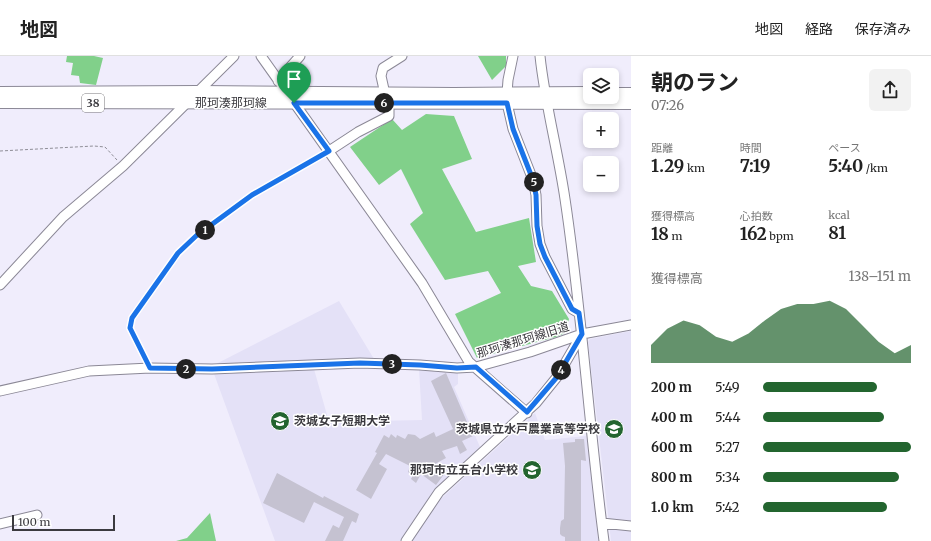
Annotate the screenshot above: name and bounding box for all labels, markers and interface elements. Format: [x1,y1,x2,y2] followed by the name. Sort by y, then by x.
[20,17,58,41] text: 地図
[755,20,783,38] text: 地図
[805,20,833,38] text: 経路
[855,20,911,38] text: 保存済み
[277,62,311,103] pin
[283,68,305,90] icon: arrive
[583,68,619,192] map controls
[583,68,619,104] button: layers
[651,68,739,96] text: 朝のラン
[869,69,911,111] button: share
[374,93,394,113] pin: 6
[82,94,104,112] road number: 38
[195,95,267,110] street label: 那珂湊那珂線
[381,96,387,110] text: 6
[651,97,684,114] text: 07:26
[583,112,619,148] button: +
[651,141,673,155] text: 距離
[740,141,762,155] text: 時間
[828,141,861,155] text: ペース
[651,155,684,177] text: 1.29
[740,155,770,177] text: 7:19
[828,155,863,177] text: 5:40
[583,156,619,192] button: −
[684,161,705,175] text: km
[863,161,888,175] text: /km
[524,172,544,192] pin: 5
[531,175,537,189] text: 5
[828,208,850,222] text: kcal
[651,209,695,223] text: 獲得標高
[740,209,773,223] text: 心拍数
[195,220,215,240] pin: 1
[828,222,846,244] text: 81
[202,223,208,237] text: 1
[651,223,669,245] text: 18
[740,223,767,245] text: 162
[669,229,682,243] text: m
[767,229,794,243] text: bpm
[848,268,911,285] text: 138–151 m
[651,270,703,287] text: 獲得標高
[475,318,571,361] street label: 那珂湊那珂線旧道
[382,354,402,374] pin: 3
[389,357,395,371] text: 3
[176,359,196,379] pin: 2
[551,360,571,380] pin: 4
[183,362,189,376] text: 2
[558,363,565,377] text: 4
[651,379,692,396] text: 200 m
[715,379,740,396] text: 5:49
[651,409,693,426] text: 400 m
[715,409,740,426] text: 5:44
[269,410,291,432] school or university icon: 茨城女子短期大学
[294,413,390,428] place label: 茨城女子短期大学
[603,418,625,440] school or university icon: 茨城県立水戸農業高等学校
[456,421,600,436] place label: 茨城県立水戸農業高等学校
[651,439,692,456] text: 600 m
[715,439,740,456] text: 5:27
[521,459,543,481] school or university icon: 那珂市立五台小学校
[410,462,518,477] place label: 那珂市立五台小学校
[651,469,692,486] text: 800 m
[715,469,740,486] text: 5:34
[651,499,694,516] text: 1.0 km
[715,499,740,516] text: 5:42
[12,513,115,532] scale bar
[18,515,50,529] text: 100 m

